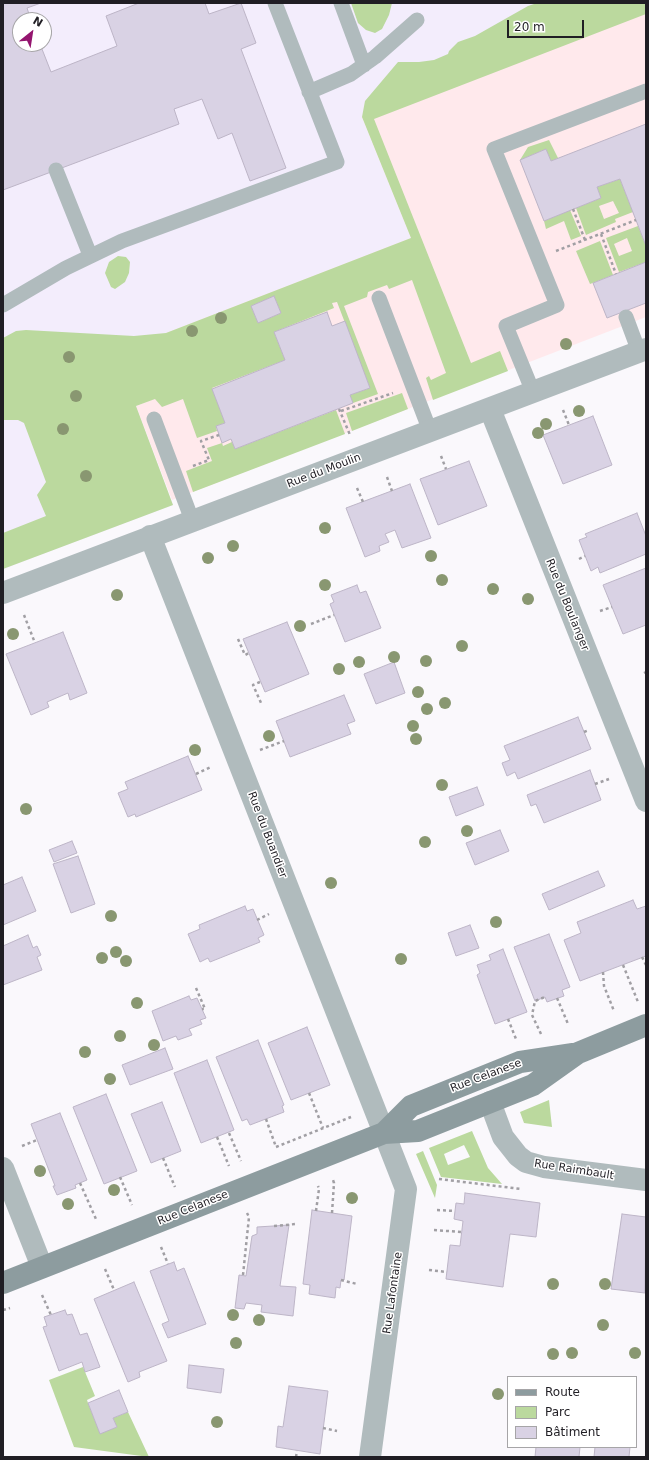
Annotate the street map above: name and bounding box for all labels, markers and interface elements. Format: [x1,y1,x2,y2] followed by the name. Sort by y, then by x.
[12,12,52,52] north arrow
[509,12,586,38] scale bar
[31,14,45,30] text: N
[514,20,545,34] text: 20 m
[285,451,363,491] street label: Rue du Moulin
[543,557,591,653] street label: Rue du Boulanger
[244,790,290,880] street label: Rue du Buandier
[449,1056,523,1096] street label: Rue Celanese
[533,1157,615,1183] street label: Rue Raimbault
[156,1188,230,1228] street label: Rue Celanese
[381,1251,405,1335] street label: Rue Lafontaine
[507,1376,637,1448] legend
[545,1385,580,1399] text: Route
[545,1405,570,1419] text: Parc
[545,1425,600,1439] text: Bâtiment

